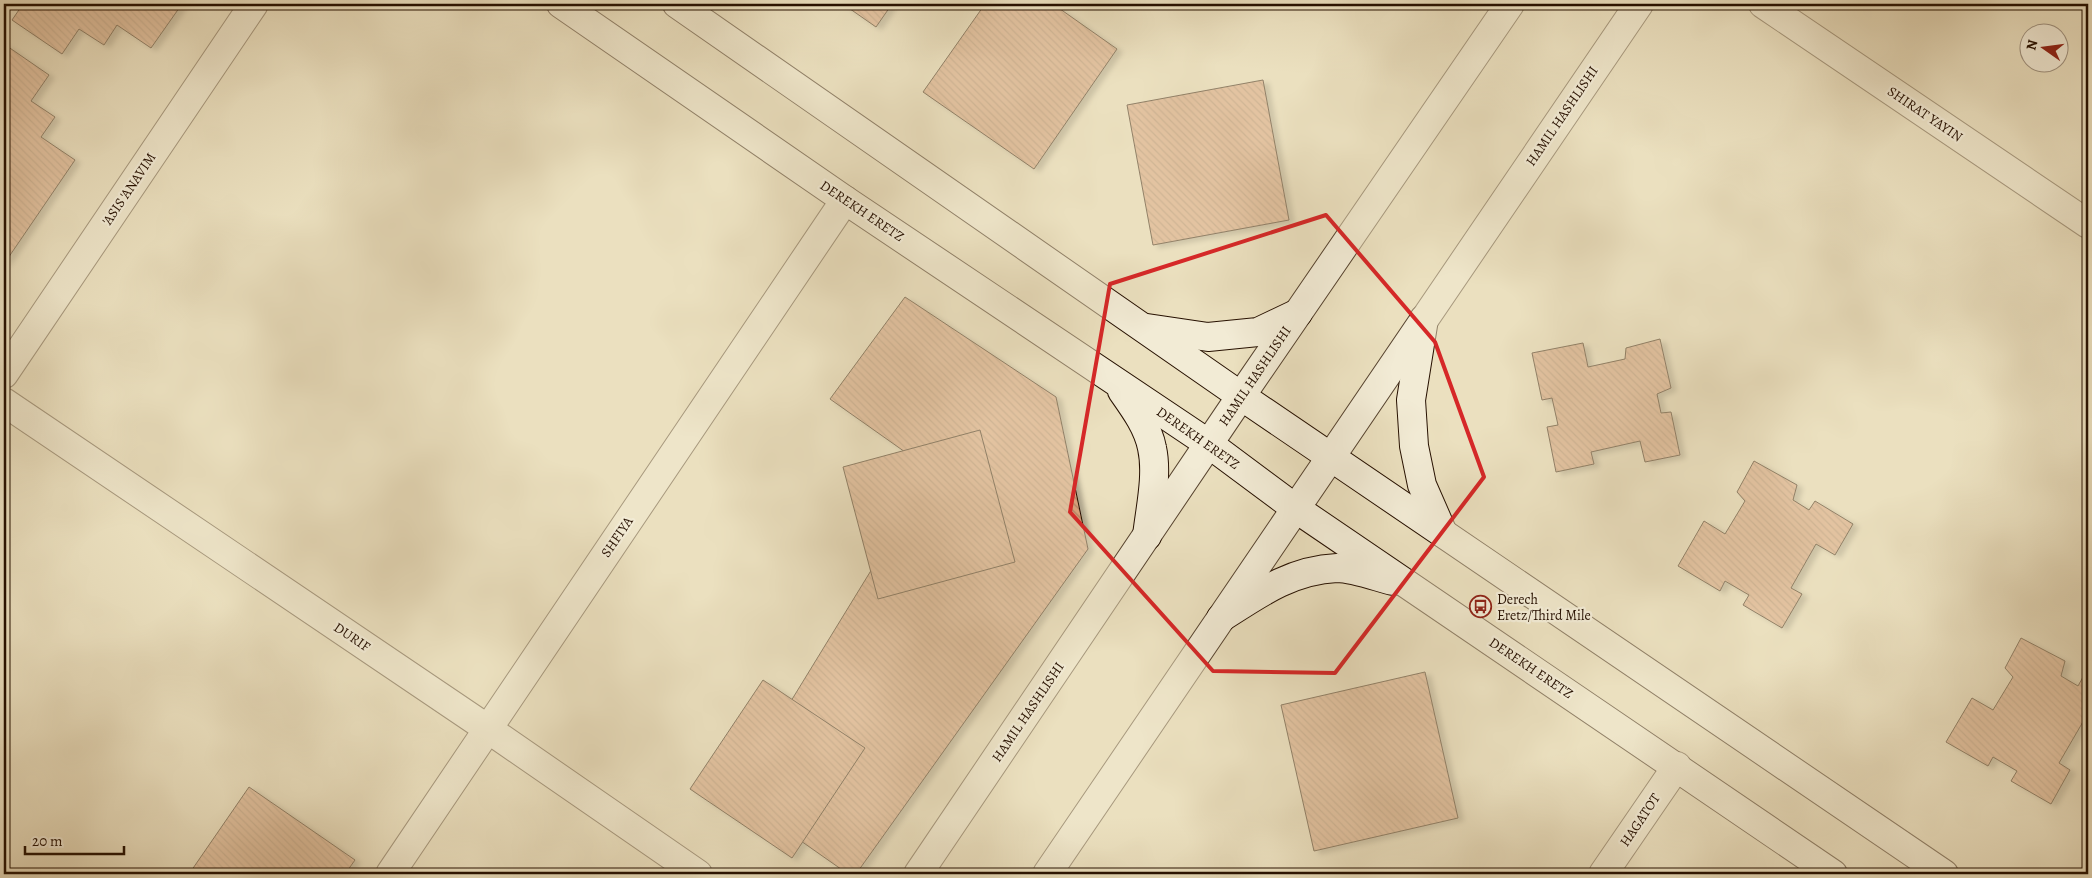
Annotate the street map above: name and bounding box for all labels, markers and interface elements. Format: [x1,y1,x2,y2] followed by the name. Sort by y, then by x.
[2020,22,2070,72] north arrow
[2021,38,2042,52] text: N
[1521,62,1603,170] street label: HAMIL HASHLISHI
[1884,82,1966,146] street label: SHIRAT YAYIN
[98,149,160,229] street label: 'ASIS 'ANAVIM
[816,176,908,246] street label: DEREKH ERETZ
[1214,322,1296,430] street label: HAMIL HASHLISHI
[1153,402,1244,474] street label: DEREKH ERETZ
[596,512,638,561] street label: SHFIYA
[1497,590,1591,625] place label: Derech Eretz/Third Mile
[1469,595,1493,619] bus stop icon: Derech Eretz/Third Mile
[330,618,374,656] street label: DURIF
[1485,633,1577,703] street label: DEREKH ERETZ
[987,658,1069,766] street label: HAMIL HASHLISHI
[1615,789,1665,850] street label: HAGATOT
[25,823,124,855] scale bar
[32,831,63,851] text: 20 m

